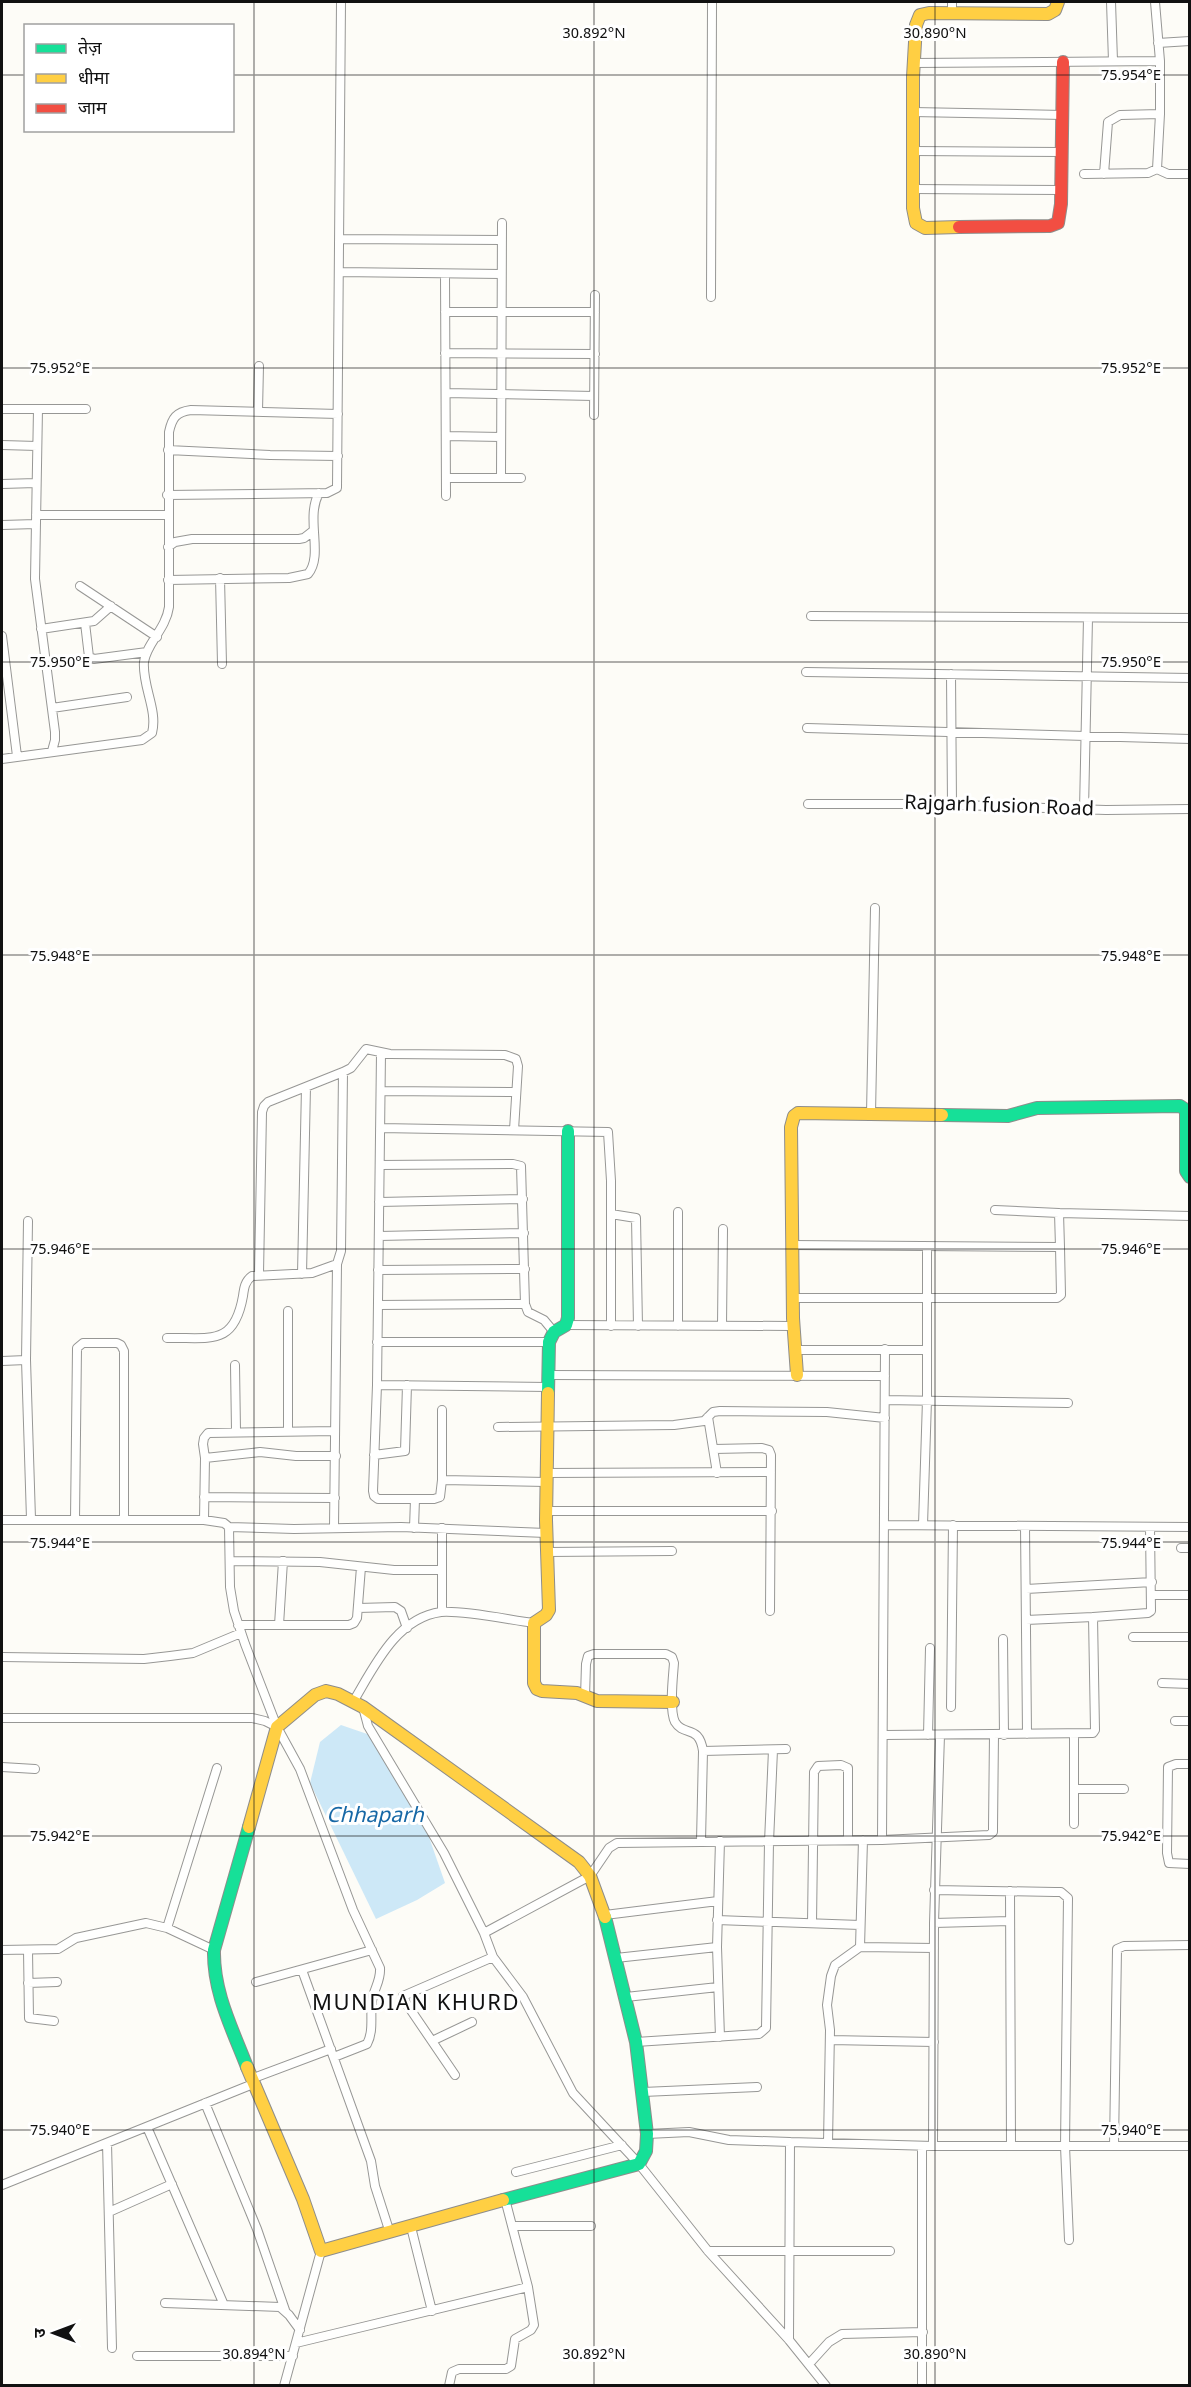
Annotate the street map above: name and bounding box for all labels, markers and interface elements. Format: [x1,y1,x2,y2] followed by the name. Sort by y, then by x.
[24,24,234,132] legend
[562,25,626,44] text: 30.892°N
[903,25,967,44] text: 30.890°N
[78,37,102,61] text: तेज़
[1101,67,1161,86] text: 75.954°E
[78,68,109,91] text: धीमा
[78,98,108,121] text: जाम
[30,360,90,379] text: 75.952°E
[1101,360,1161,379] text: 75.952°E
[30,654,90,673] text: 75.950°E
[1101,654,1161,673] text: 75.950°E
[904,791,1094,823] street label: Rajgarh fusion Road
[30,948,90,967] text: 75.948°E
[1101,948,1161,967] text: 75.948°E
[30,1241,90,1260] text: 75.946°E
[1101,1241,1161,1260] text: 75.946°E
[30,1535,90,1554] text: 75.944°E
[1101,1535,1161,1554] text: 75.944°E
[326,1803,425,1831] water label: Chhaparh
[30,1828,90,1847] text: 75.942°E
[1101,1828,1161,1847] text: 75.942°E
[312,1990,520,2019] district label: MUNDIAN KHURD
[30,2122,90,2141] text: 75.940°E
[1101,2122,1161,2141] text: 75.940°E
[24,2303,84,2363] north arrow
[31,2328,52,2338] text: उ
[222,2346,286,2365] text: 30.894°N
[562,2346,626,2365] text: 30.892°N
[903,2346,967,2365] text: 30.890°N

